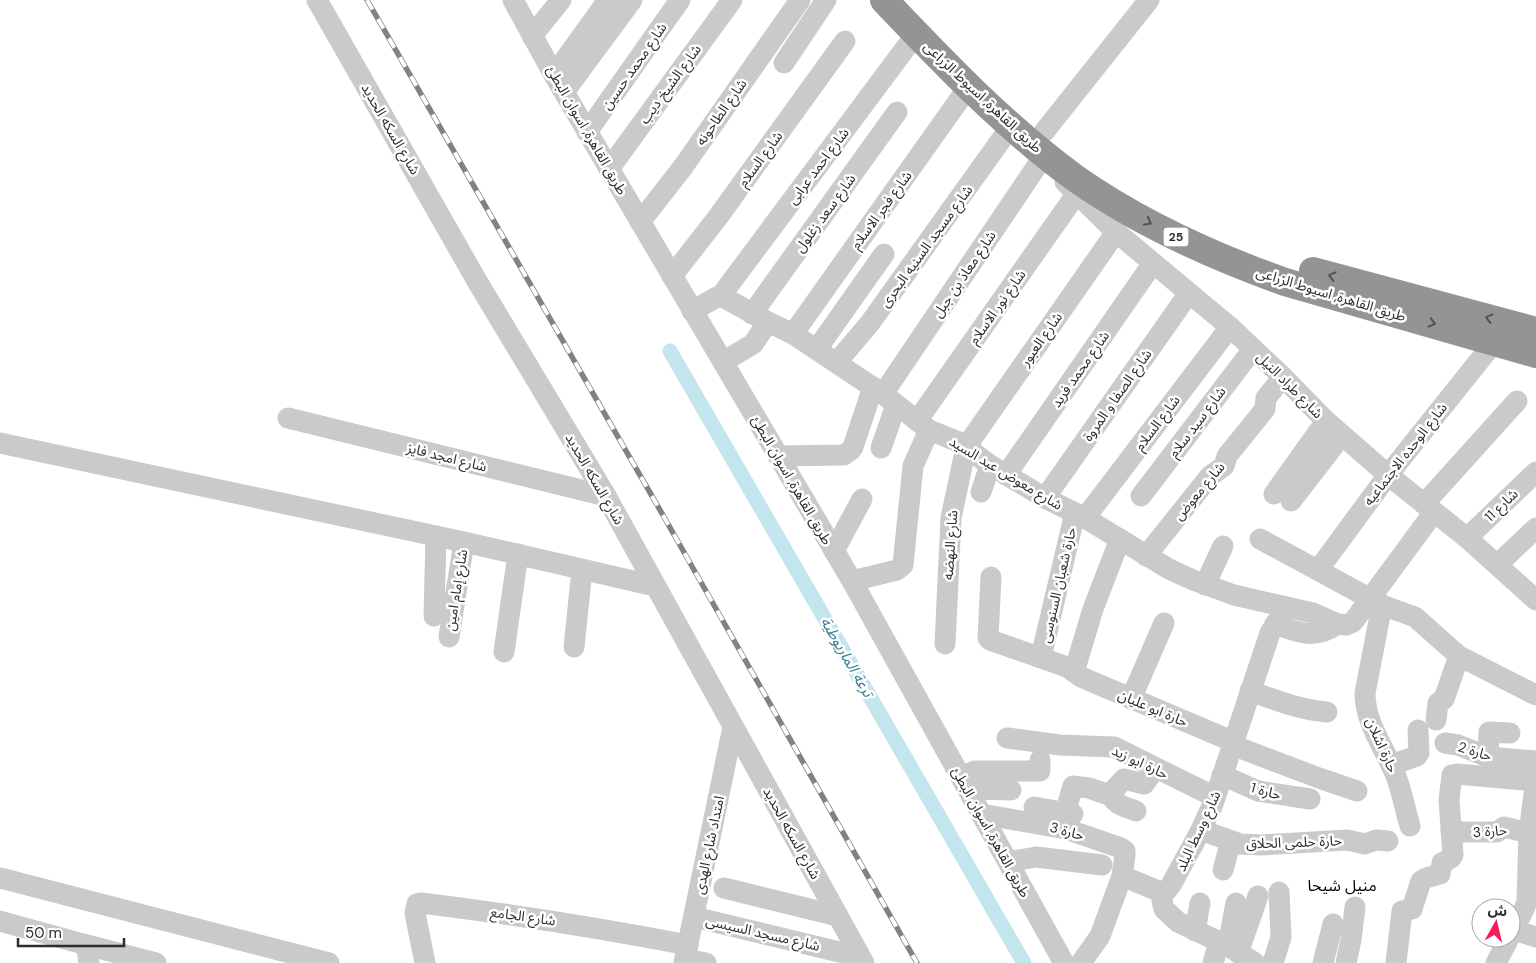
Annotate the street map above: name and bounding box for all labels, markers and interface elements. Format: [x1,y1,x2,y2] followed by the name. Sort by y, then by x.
[597,19,672,114] street label: شارع محمد حسين
[919,37,1046,157] street label: طريق القاهرة, اسيوط الزراعى
[635,41,707,129] street label: شارع الشيخ ديب
[542,62,631,198] street label: طريق القاهرة, اسوان البطئ
[691,75,752,150] street label: شارع الطاحونه
[356,80,424,179] street label: شارع السكه الحديد
[783,124,854,209] street label: شارع احمد عرابى
[734,127,788,192] street label: شارع السلام
[846,167,917,254] street label: شارع فجر الاسلام
[790,170,861,257] street label: شارع سعد زغلول
[876,181,978,312] street label: شارع مسجد السنيه البحرى
[1142,216,1151,226] one-way arrow
[928,227,1001,322] street label: شارع معاذ بن جبل
[1164,228,1188,246] road number: 25
[1254,263,1408,326] street label: طريق القاهرة, اسيوط الزراعى
[964,266,1031,349] street label: شارع نور الاسلام
[1328,272,1336,282] one-way arrow
[1015,308,1068,371] street label: شارع العبور
[1486,313,1494,323] one-way arrow
[1427,318,1435,328] one-way arrow
[1047,327,1115,412] street label: شارع محمد فريد
[1079,345,1157,446] street label: شارع الصفا و المروة
[1252,348,1327,423] street label: شارع طراد النيل
[1164,383,1231,462] street label: شارع سيد سلام
[1130,392,1185,456] street label: شارع السلام
[1359,399,1452,510] street label: شارع الوحده الاجتماعيه
[747,412,836,548] street label: طريق القاهرة, اسوان البطئ
[560,430,628,529] street label: شارع السكه الحديد
[945,432,1066,516] street label: شارع معوض عبد السيد
[404,438,489,478] street label: شارع امجد فايز
[1169,458,1230,525] street label: شارع معوض
[1480,485,1523,527] street label: شارع 11
[939,509,963,581] street label: شارع النهضه
[1036,525,1080,645] street label: حارة شعبان السنوسى
[441,548,473,632] street label: شارع إمام امين
[816,613,879,703] water label: ترعة الماريوطية
[1115,685,1191,731] street label: حارة ابو عليان
[1362,715,1402,775] street label: حارة اشلان
[1456,737,1494,765] street label: حارة 2
[1109,741,1171,783] street label: حارة ابو زيد
[947,764,1034,901] street label: طريق القاهرة, اسوان البطئ
[1249,778,1283,804] street label: حارة 1
[758,784,825,883] street label: شارع السكه الحديد
[1171,788,1226,875] street label: شارع وسط البلد
[690,794,730,896] street label: امتداد شارع الهدى
[1048,818,1086,844] street label: حارة 3
[1472,821,1508,841] street label: حارة 3
[1246,831,1342,853] street label: حارة حلمى الحلاق
[1307,875,1377,896] district label: منيل شيحا
[1471,898,1521,948] north arrow
[1487,900,1509,920] text: ش
[489,903,557,931] street label: شارع الجامع
[704,911,822,957] street label: شارع مسجد السيسى
[18,916,124,948] scale bar
[25,923,62,943] text: 50 m

